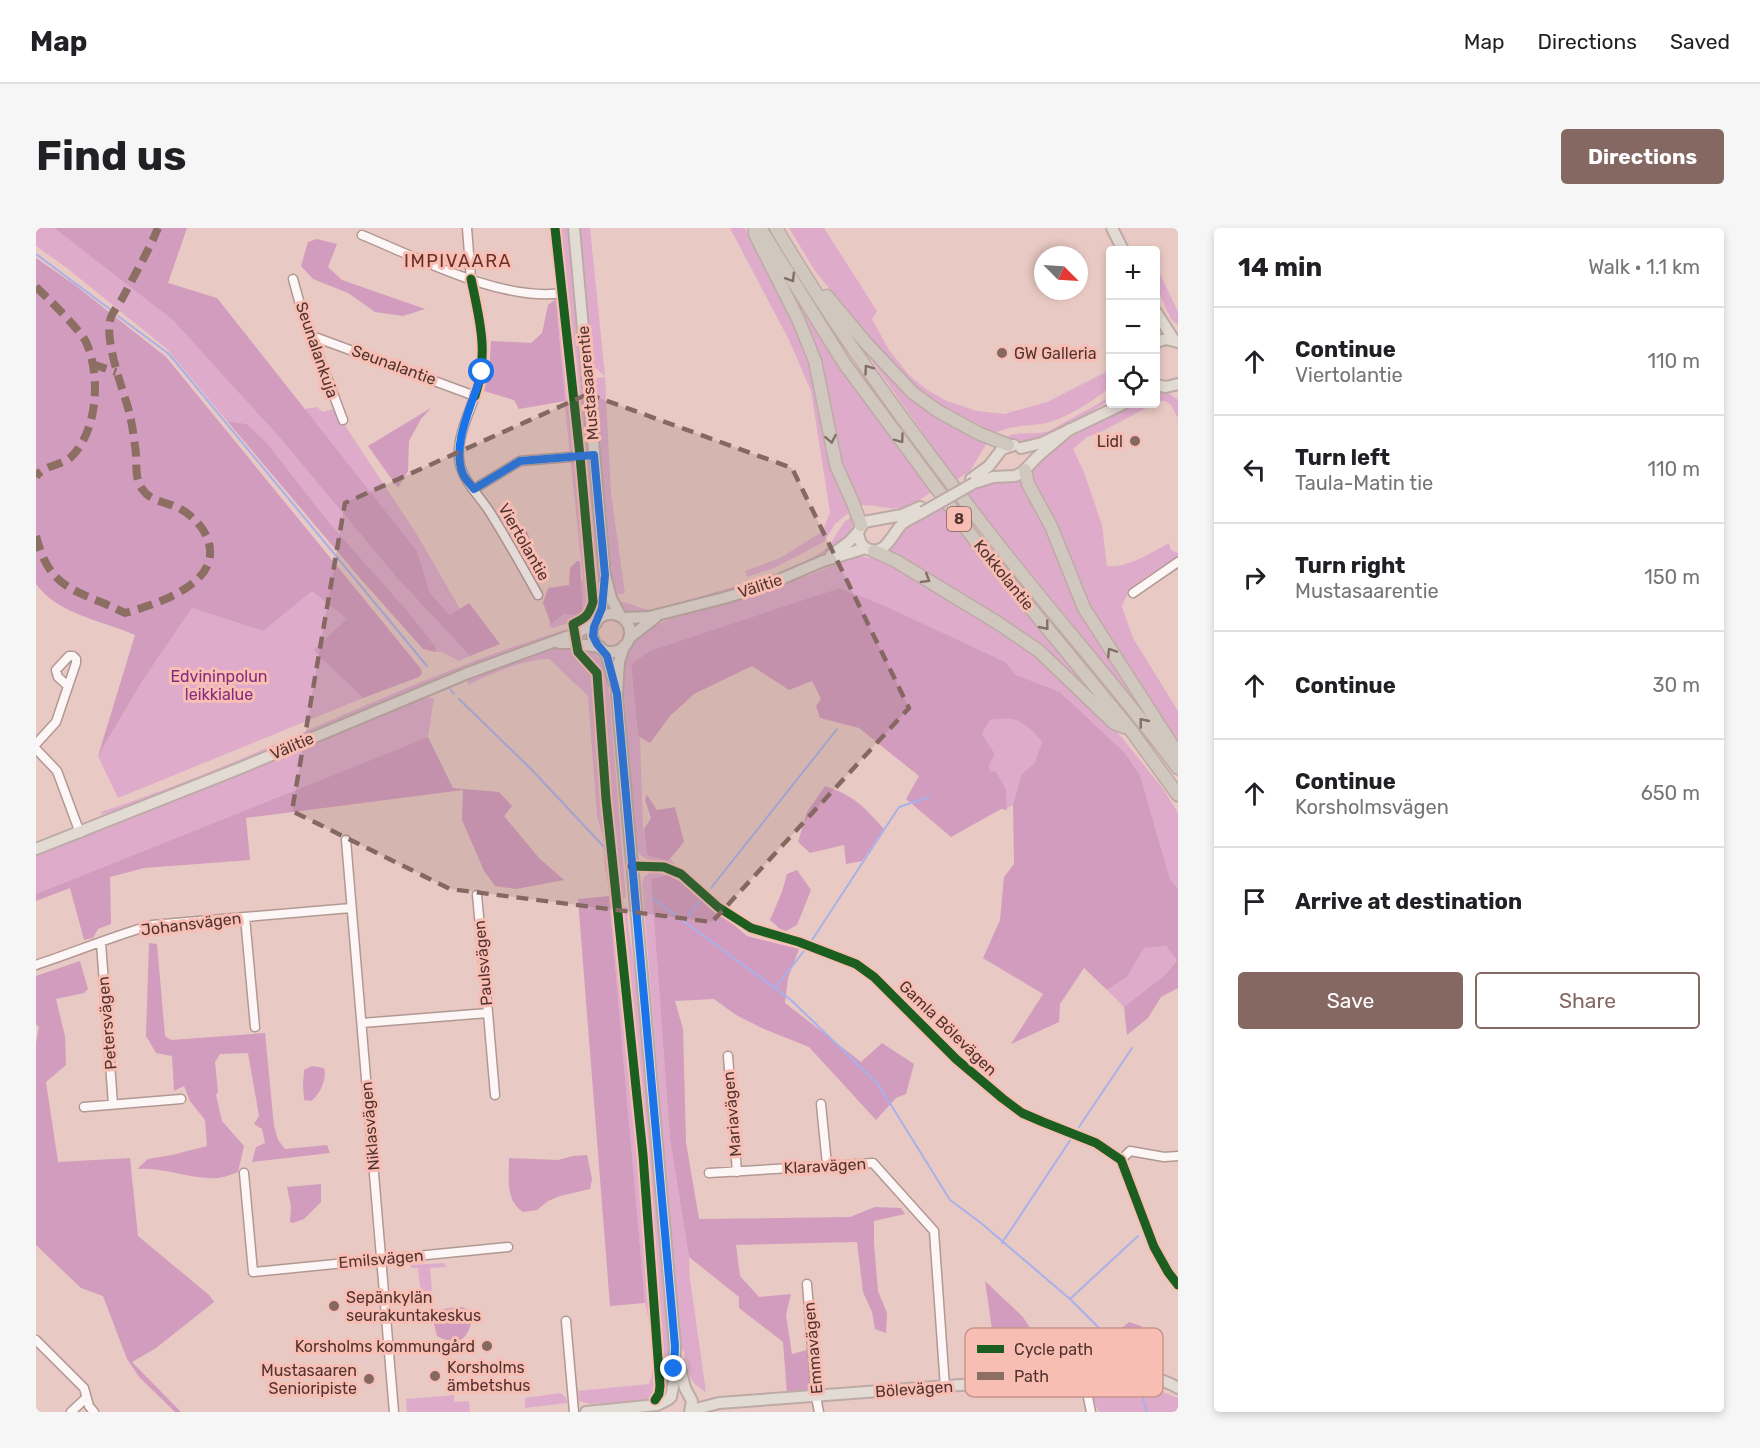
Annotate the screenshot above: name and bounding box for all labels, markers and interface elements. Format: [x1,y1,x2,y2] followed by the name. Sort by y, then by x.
[30,25,87,58] text: Map
[1464,29,1505,54] text: Map
[1538,29,1637,54] text: Directions
[1670,29,1730,54] text: Saved
[1561,129,1724,184] button: Directions
[36,131,187,181] text: Find us
[1034,246,1088,300] north arrow
[1106,246,1160,408] map controls
[1106,246,1160,300] button: +
[404,250,512,272] district label: IMPIVAARA
[1238,252,1322,283] text: 14 min
[1588,255,1700,279] text: Walk · 1.1 km
[783,272,795,282] one-way arrow
[292,299,342,401] street label: Seunalankuja
[1106,300,1160,354] button: −
[574,325,602,441] street label: Mustasaarentie
[1295,336,1396,363] text: Continue
[349,341,439,389] street label: Seunalantie
[1014,344,1096,363] place label: GW Galleria
[1238,345,1271,378] icon: ahead
[995,346,1009,360] marker: GW Galleria
[1648,349,1700,373] text: 110 m
[1106,354,1160,408] button: locate
[468,358,494,384] route start
[1295,363,1403,387] text: Viertolantie
[864,365,875,376] one-way arrow
[1097,432,1123,451] place label: Lidl
[893,433,904,444] one-way arrow
[824,434,837,444] one-way arrow
[1128,434,1142,448] marker: Lidl
[1295,444,1390,471] text: Turn left
[1238,453,1271,486] icon: left
[1648,457,1700,481] text: 110 m
[1295,471,1433,495] text: Taula-Matin tie
[494,500,554,584] street label: Viertolantie
[947,507,971,531] road number: 8
[970,536,1038,614] street label: Kokkolantie
[1295,552,1405,579] text: Turn right
[1238,561,1271,594] icon: right
[1644,565,1700,589] text: 150 m
[736,570,784,602] street label: Välitie
[920,571,930,583] one-way arrow
[1295,579,1439,603] text: Mustasaarentie
[1038,619,1049,630] one-way arrow
[1107,648,1119,658] one-way arrow
[170,667,268,704] park label: Edvininpolun leikkialue
[1238,669,1271,702] icon: ahead
[1295,672,1396,699] text: Continue
[1653,673,1700,697] text: 30 m
[1139,717,1150,728] one-way arrow
[267,728,317,764] street label: Välitie
[1295,768,1396,795] text: Continue
[1238,777,1271,810] icon: ahead
[1641,781,1700,805] text: 650 m
[1295,795,1449,819] text: Korsholmsvägen
[1238,885,1271,918] icon: arrive
[1295,888,1522,915] text: Arrive at destination
[140,908,242,940] street label: Johansvägen
[470,919,496,1007] street label: Paulsvägen
[1238,972,1463,1029] button: Save
[1475,972,1700,1029] button: Share
[93,975,121,1071] street label: Petersvägen
[895,976,1001,1080] street label: Gamla Bölevägen
[719,1070,745,1158] street label: Mariavägen
[357,1081,383,1171] street label: Niklasvägen
[783,1154,867,1178] street label: Klaravägen
[338,1246,424,1272] street label: Emilsvägen
[346,1288,481,1325] place label: Sepänkylän seurakuntakeskus
[327,1299,341,1313] marker: Sepänkylän seurakuntakeskus
[800,1301,826,1395] street label: Emmavägen
[965,1328,1163,1397] legend
[295,1337,475,1356] place label: Korsholms kommungård
[480,1339,494,1353] marker: Korsholms kommungård
[1014,1340,1093,1359] text: Cycle path
[660,1355,686,1381] route end
[447,1358,530,1395] place label: Korsholms ämbetshus
[261,1361,357,1398] place label: Mustasaaren Senioripiste
[1014,1367,1049,1386] text: Path
[428,1369,442,1383] marker: Korsholms ämbetshus
[362,1372,376,1386] marker: Mustasaaren Senioripiste
[874,1377,954,1401] street label: Bölevägen

